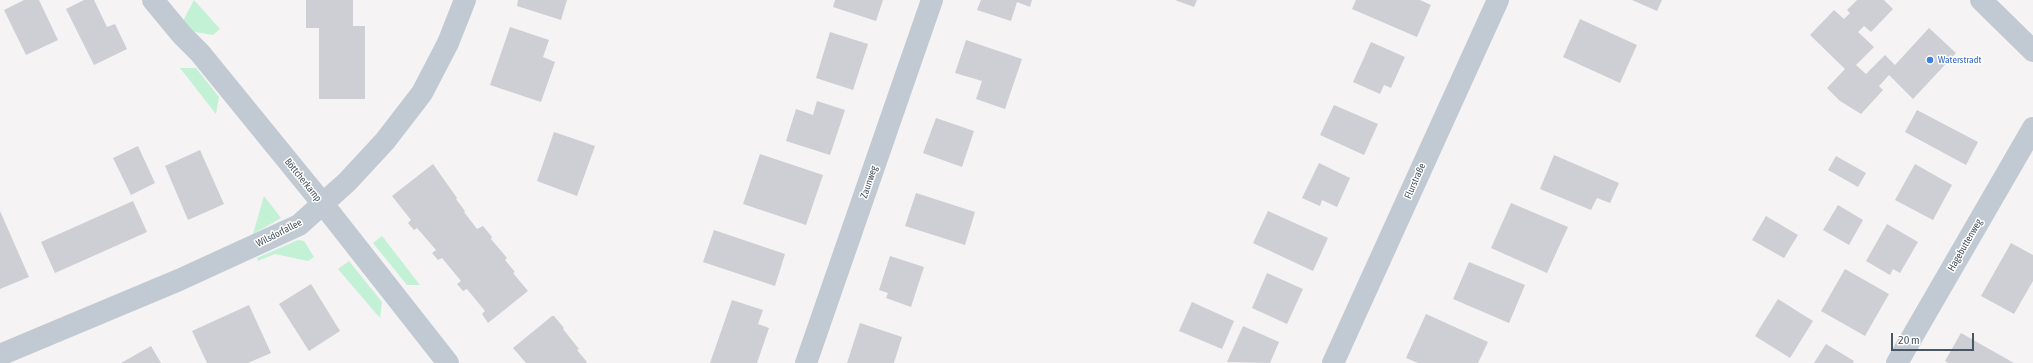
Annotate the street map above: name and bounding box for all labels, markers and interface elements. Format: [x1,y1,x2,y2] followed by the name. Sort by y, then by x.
[1938,54,1981,66] place label: Waterstradt
[1925,55,1935,65] marker: Waterstradt
[282,156,324,204] street label: Böttcherkamp
[1402,161,1428,201] street label: Flurstraße
[858,164,880,200] street label: Zaunweg
[254,216,304,250] street label: Wilsdorfallee
[1945,217,1985,273] street label: Hagebuttenweg
[1893,325,1976,351] scale bar
[1898,333,1920,347] text: 20 m

